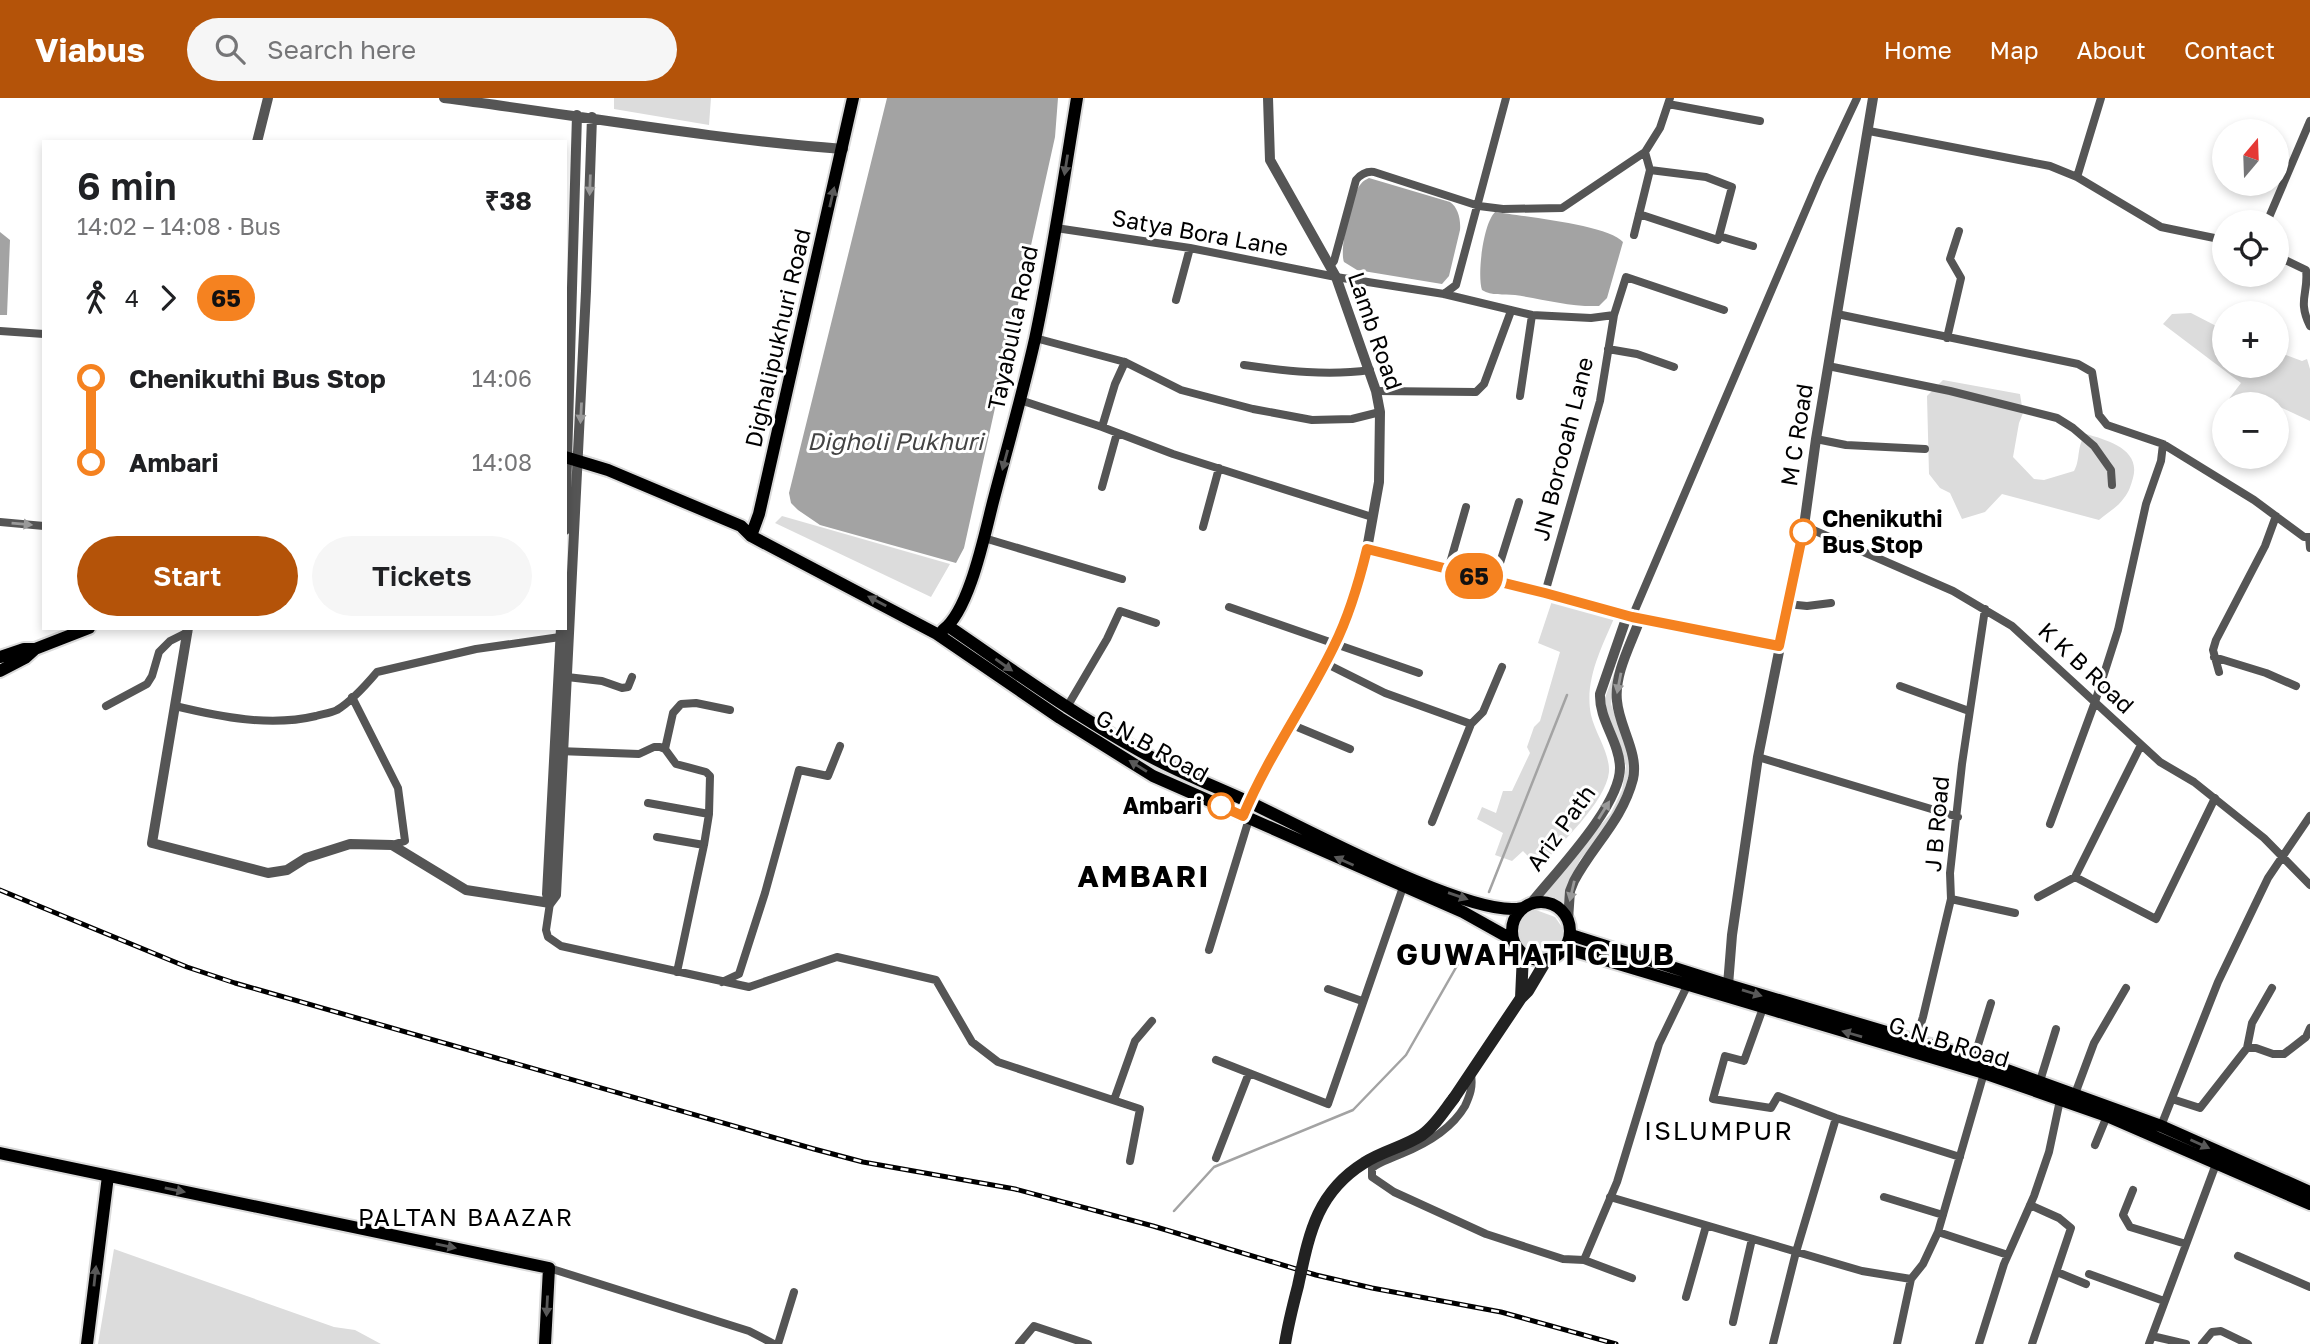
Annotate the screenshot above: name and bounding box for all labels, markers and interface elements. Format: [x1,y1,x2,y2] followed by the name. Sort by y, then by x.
[187,18,677,81] search box
[35,30,145,69] text: Viabus
[211,30,249,68] icon: search
[267,34,416,65] text: Search here
[1884,35,1952,64] text: Home
[1990,35,2039,64] text: Map
[2077,35,2146,64] text: About
[2184,35,2275,64] text: Contact
[2212,119,2289,196] north arrow
[2212,119,2289,469] map controls
[1060,154,1071,176] one-way arrow
[77,163,177,208] text: 6 min
[584,174,596,196] one-way arrow
[485,185,532,216] text: ₹38
[826,186,837,208] one-way arrow
[1110,203,1291,261] street label: Satya Bora Lane
[2212,210,2289,287] button: locate
[77,212,281,240] text: 14:02 – 14:08 · Bus
[738,226,816,450] street label: Dighalipukhuri Road
[981,243,1043,413] street label: Tayabulla Road
[1343,268,1409,393] street label: Lamb Road
[77,279,115,317] icon: walk
[149,279,187,317] icon: forward
[211,283,241,312] text: 65
[125,284,139,312] text: 4
[2212,301,2289,378] button: +
[1526,354,1598,543] street label: JN Borooah Lane
[129,363,386,394] text: Chenikuthi Bus Stop
[472,364,532,392] text: 14:06
[1774,382,1818,488] street label: M C Road
[2212,392,2289,469] button: −
[575,402,586,424] one-way arrow
[807,426,986,456] water label: Digholi Pukhuri
[129,447,219,478] text: Ambari
[472,448,532,476] text: 14:08
[999,450,1009,471] one-way arrow
[1822,504,1942,558] place label: Chenikuthi Bus Stop
[11,519,33,530] one-way arrow
[1790,519,1816,545] marker: Chenikuthi Bus Stop
[77,536,298,616] button: Start
[312,536,532,616] button: Tickets
[1442,553,1506,599] line badge: 65
[1459,561,1489,590] text: 65
[867,596,887,607] one-way arrow
[2033,616,2140,719] street label: K K B Road
[995,658,1013,672] one-way arrow
[1613,673,1624,695] one-way arrow
[1091,703,1214,788] street label: G.N.B Road
[1128,760,1147,772] one-way arrow
[1918,775,1954,873] street label: J B Road
[1520,779,1601,876] street label: Ariz Path
[1123,791,1202,819] place label: Ambari
[1208,793,1234,819] marker: Ambari
[1598,800,1611,819] one-way arrow
[1334,855,1355,866] one-way arrow
[1078,858,1210,894] district label: AMBARI
[1566,880,1577,902] one-way arrow
[1448,891,1469,902] one-way arrow
[1396,936,1676,972] district label: GUWAHATI CLUB
[1742,988,1763,998] one-way arrow
[1886,1009,2013,1073] street label: G.N.B Road
[1841,1029,1862,1039] one-way arrow
[1644,1115,1794,1146] district label: ISLUMPUR
[2189,1139,2210,1150] one-way arrow
[164,1184,186,1195] one-way arrow
[358,1202,574,1231] district label: PALTAN BAAZAR
[435,1240,457,1251] one-way arrow
[89,1265,100,1287] one-way arrow
[541,1295,552,1317] one-way arrow

